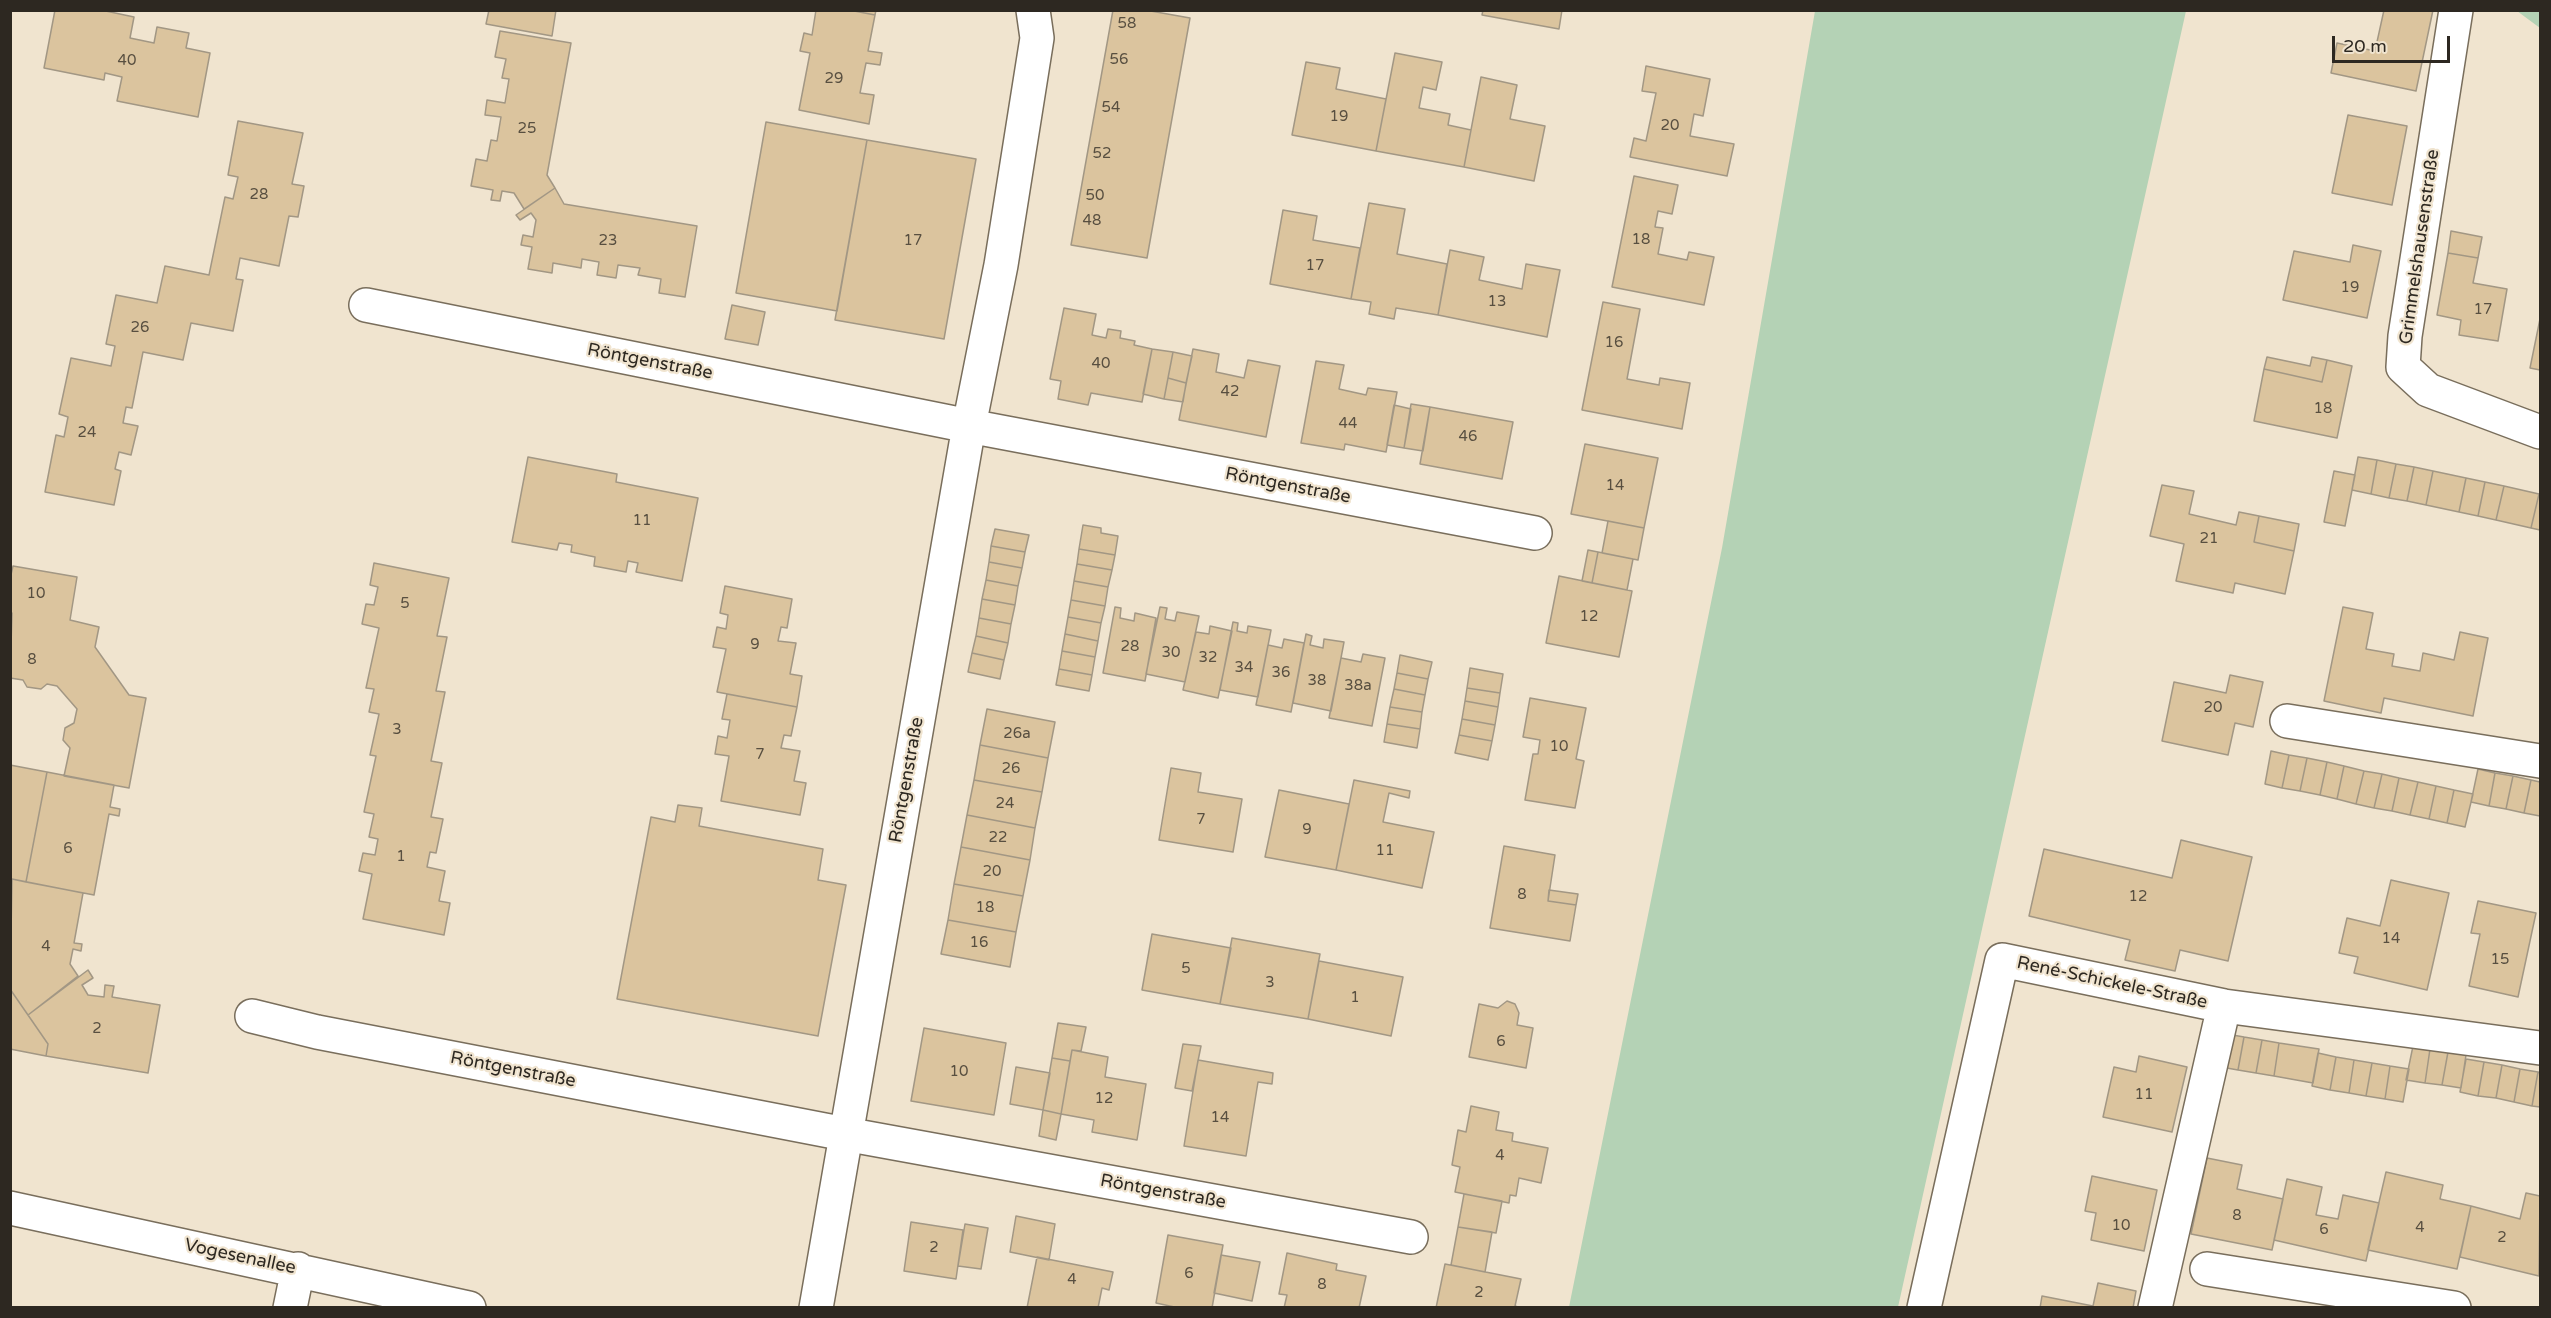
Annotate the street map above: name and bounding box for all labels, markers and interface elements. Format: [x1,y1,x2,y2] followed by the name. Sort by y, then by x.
[1118,15,1136,33] house number: 58
[2335,24,2454,62] scale bar
[2343,35,2387,57] text: 20 m
[1110,51,1128,69] house number: 56
[118,52,136,70] house number: 40
[825,70,843,88] house number: 29
[1102,99,1120,117] house number: 54
[1330,108,1348,126] house number: 19
[1661,117,1679,135] house number: 20
[518,120,536,138] house number: 25
[1093,145,1111,163] house number: 52
[2396,148,2444,346] street label: Grimmelshausenstraße
[250,186,268,204] house number: 28
[1086,187,1104,205] house number: 50
[1083,212,1101,230] house number: 48
[1632,231,1650,249] house number: 18
[599,232,617,250] house number: 23
[904,232,922,250] house number: 17
[1306,257,1324,275] house number: 17
[2341,279,2359,297] house number: 19
[1488,293,1506,311] house number: 13
[2474,301,2492,319] house number: 17
[131,319,149,337] house number: 26
[1605,334,1623,352] house number: 16
[585,339,715,385] street label: Röntgenstraße
[1092,355,1110,373] house number: 40
[1221,383,1239,401] house number: 42
[2314,400,2332,418] house number: 18
[1339,415,1357,433] house number: 44
[78,424,96,442] house number: 24
[1459,428,1477,446] house number: 46
[1223,463,1353,509] street label: Röntgenstraße
[1606,477,1624,495] house number: 14
[633,512,651,530] house number: 11
[2200,530,2218,548] house number: 21
[27,585,45,603] house number: 10
[400,595,410,613] house number: 5
[1580,608,1598,626] house number: 12
[750,636,760,654] house number: 9
[1121,638,1139,656] house number: 28
[1162,644,1180,662] house number: 30
[1199,649,1217,667] house number: 32
[27,651,37,669] house number: 8
[1235,659,1253,677] house number: 34
[1272,664,1290,682] house number: 36
[1308,672,1326,690] house number: 38
[1344,677,1372,695] house number: 38a
[2204,699,2222,717] house number: 20
[885,715,929,845] street label: Röntgenstraße
[392,721,402,739] house number: 3
[1003,725,1031,743] house number: 26a
[1550,738,1568,756] house number: 10
[755,746,765,764] house number: 7
[1002,760,1020,778] house number: 26
[996,795,1014,813] house number: 24
[1196,811,1206,829] house number: 7
[1302,821,1312,839] house number: 9
[989,829,1007,847] house number: 22
[63,840,73,858] house number: 6
[1376,842,1394,860] house number: 11
[396,848,406,866] house number: 1
[983,863,1001,881] house number: 20
[1517,886,1527,904] house number: 8
[2129,888,2147,906] house number: 12
[976,899,994,917] house number: 18
[2382,930,2400,948] house number: 14
[970,934,988,952] house number: 16
[41,938,51,956] house number: 4
[2491,951,2509,969] house number: 15
[2015,952,2209,1014] street label: René-Schickele-Straße
[1181,960,1191,978] house number: 5
[1265,974,1275,992] house number: 3
[1350,989,1360,1007] house number: 1
[92,1020,102,1038] house number: 2
[1496,1033,1506,1051] house number: 6
[448,1047,578,1093] street label: Röntgenstraße
[950,1063,968,1081] house number: 10
[2135,1086,2153,1104] house number: 11
[1095,1090,1113,1108] house number: 12
[1211,1109,1229,1127] house number: 14
[1495,1147,1505,1165] house number: 4
[1098,1170,1228,1214] street label: Röntgenstraße
[2232,1207,2242,1225] house number: 8
[2112,1217,2130,1235] house number: 10
[2415,1219,2425,1237] house number: 4
[2319,1221,2329,1239] house number: 6
[2497,1229,2507,1247] house number: 2
[182,1235,298,1279] street label: Vogesenallee
[929,1239,939,1257] house number: 2
[1184,1265,1194,1283] house number: 6
[1067,1271,1077,1289] house number: 4
[1317,1276,1327,1294] house number: 8
[1474,1284,1484,1302] house number: 2

